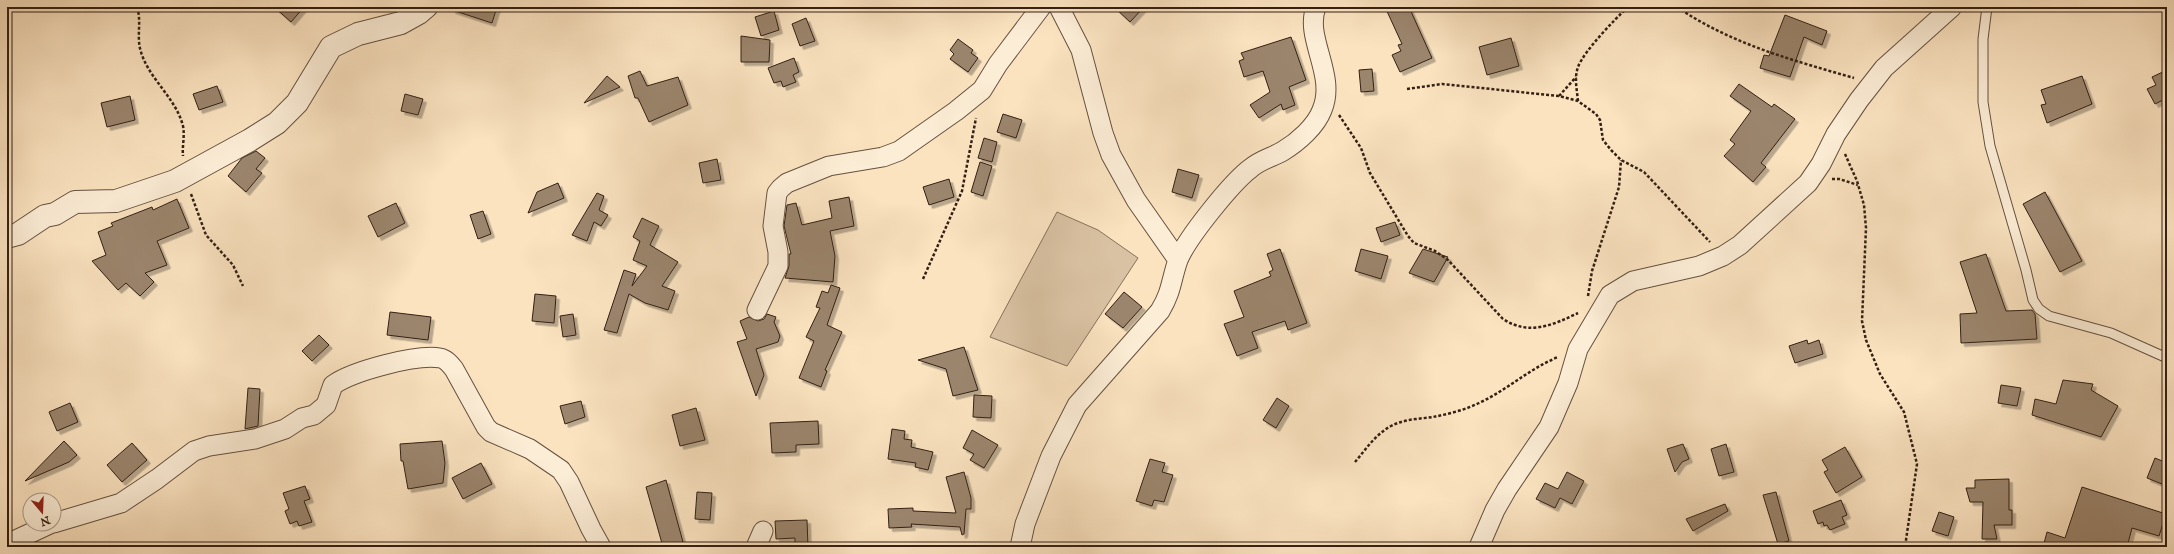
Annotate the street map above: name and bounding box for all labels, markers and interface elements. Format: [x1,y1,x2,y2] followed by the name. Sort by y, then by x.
[22,492,62,532] north arrow
[38,512,53,529] text: N

